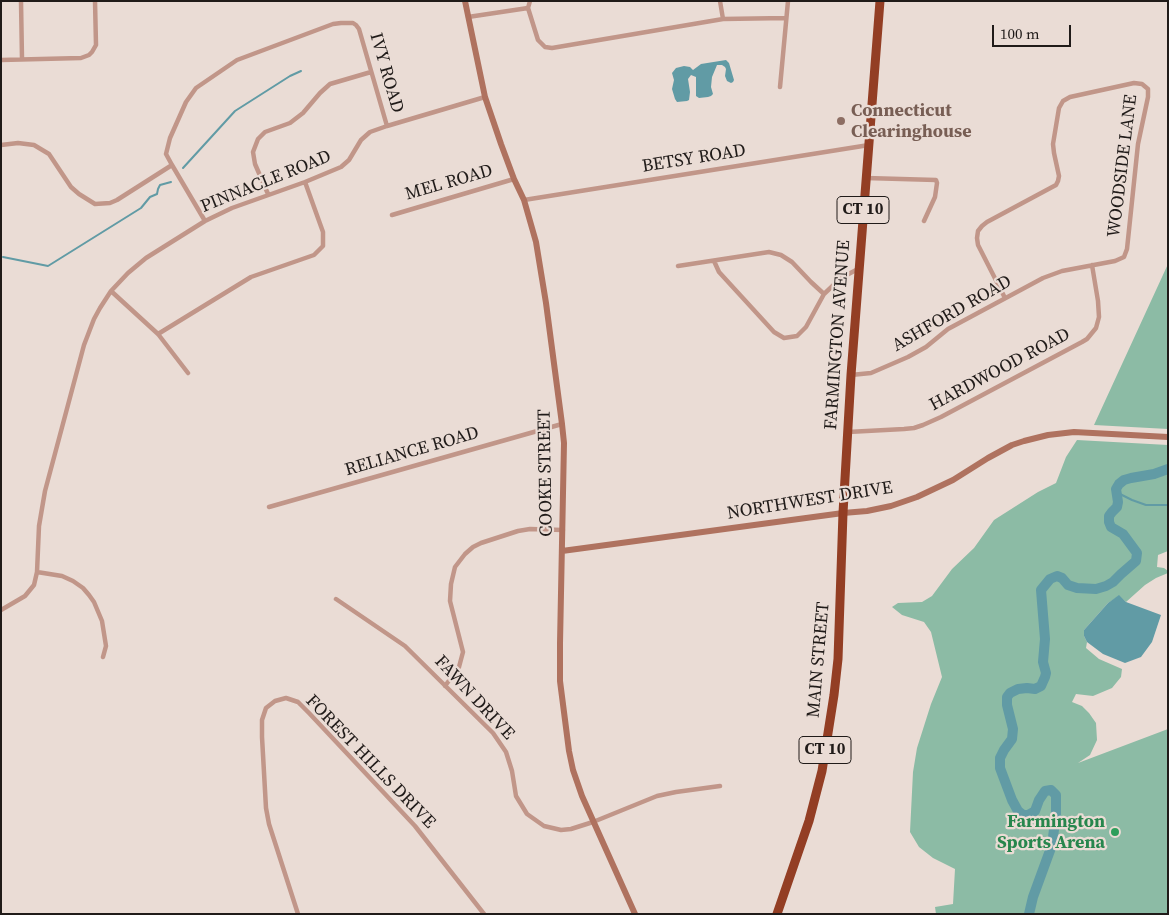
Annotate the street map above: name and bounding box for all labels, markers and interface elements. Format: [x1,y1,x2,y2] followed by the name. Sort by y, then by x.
[994,15,1073,47] scale bar
[1000,23,1040,44] text: 100 m
[364,30,408,116] street label: IVY ROAD
[1104,93,1142,239] street label: WOODSIDE LANE
[851,100,972,142] place label: Connecticut Clearinghouse
[835,115,847,127] marker: Connecticut Clearinghouse
[641,140,747,178] street label: BETSY ROAD
[198,146,334,218] street label: PINNACLE ROAD
[403,160,495,206] street label: MEL ROAD
[837,196,889,224] road number: CT 10
[821,239,855,431] street label: FARMINGTON AVENUE
[888,271,1016,357] street label: ASHFORD ROAD
[926,324,1074,416] street label: HARDWOOD ROAD
[534,409,558,537] street label: COOKE STREET
[342,423,482,481] street label: RELIANCE ROAD
[726,477,894,525] street label: NORTHWEST DRIVE
[803,601,835,719] street label: MAIN STREET
[429,651,519,745] street label: FAWN DRIVE
[300,691,440,833] street label: FOREST HILLS DRIVE
[799,736,851,764] road number: CT 10
[997,811,1105,854] place label: Farmington Sports Arena
[1109,826,1121,838] marker: Farmington Sports Arena

